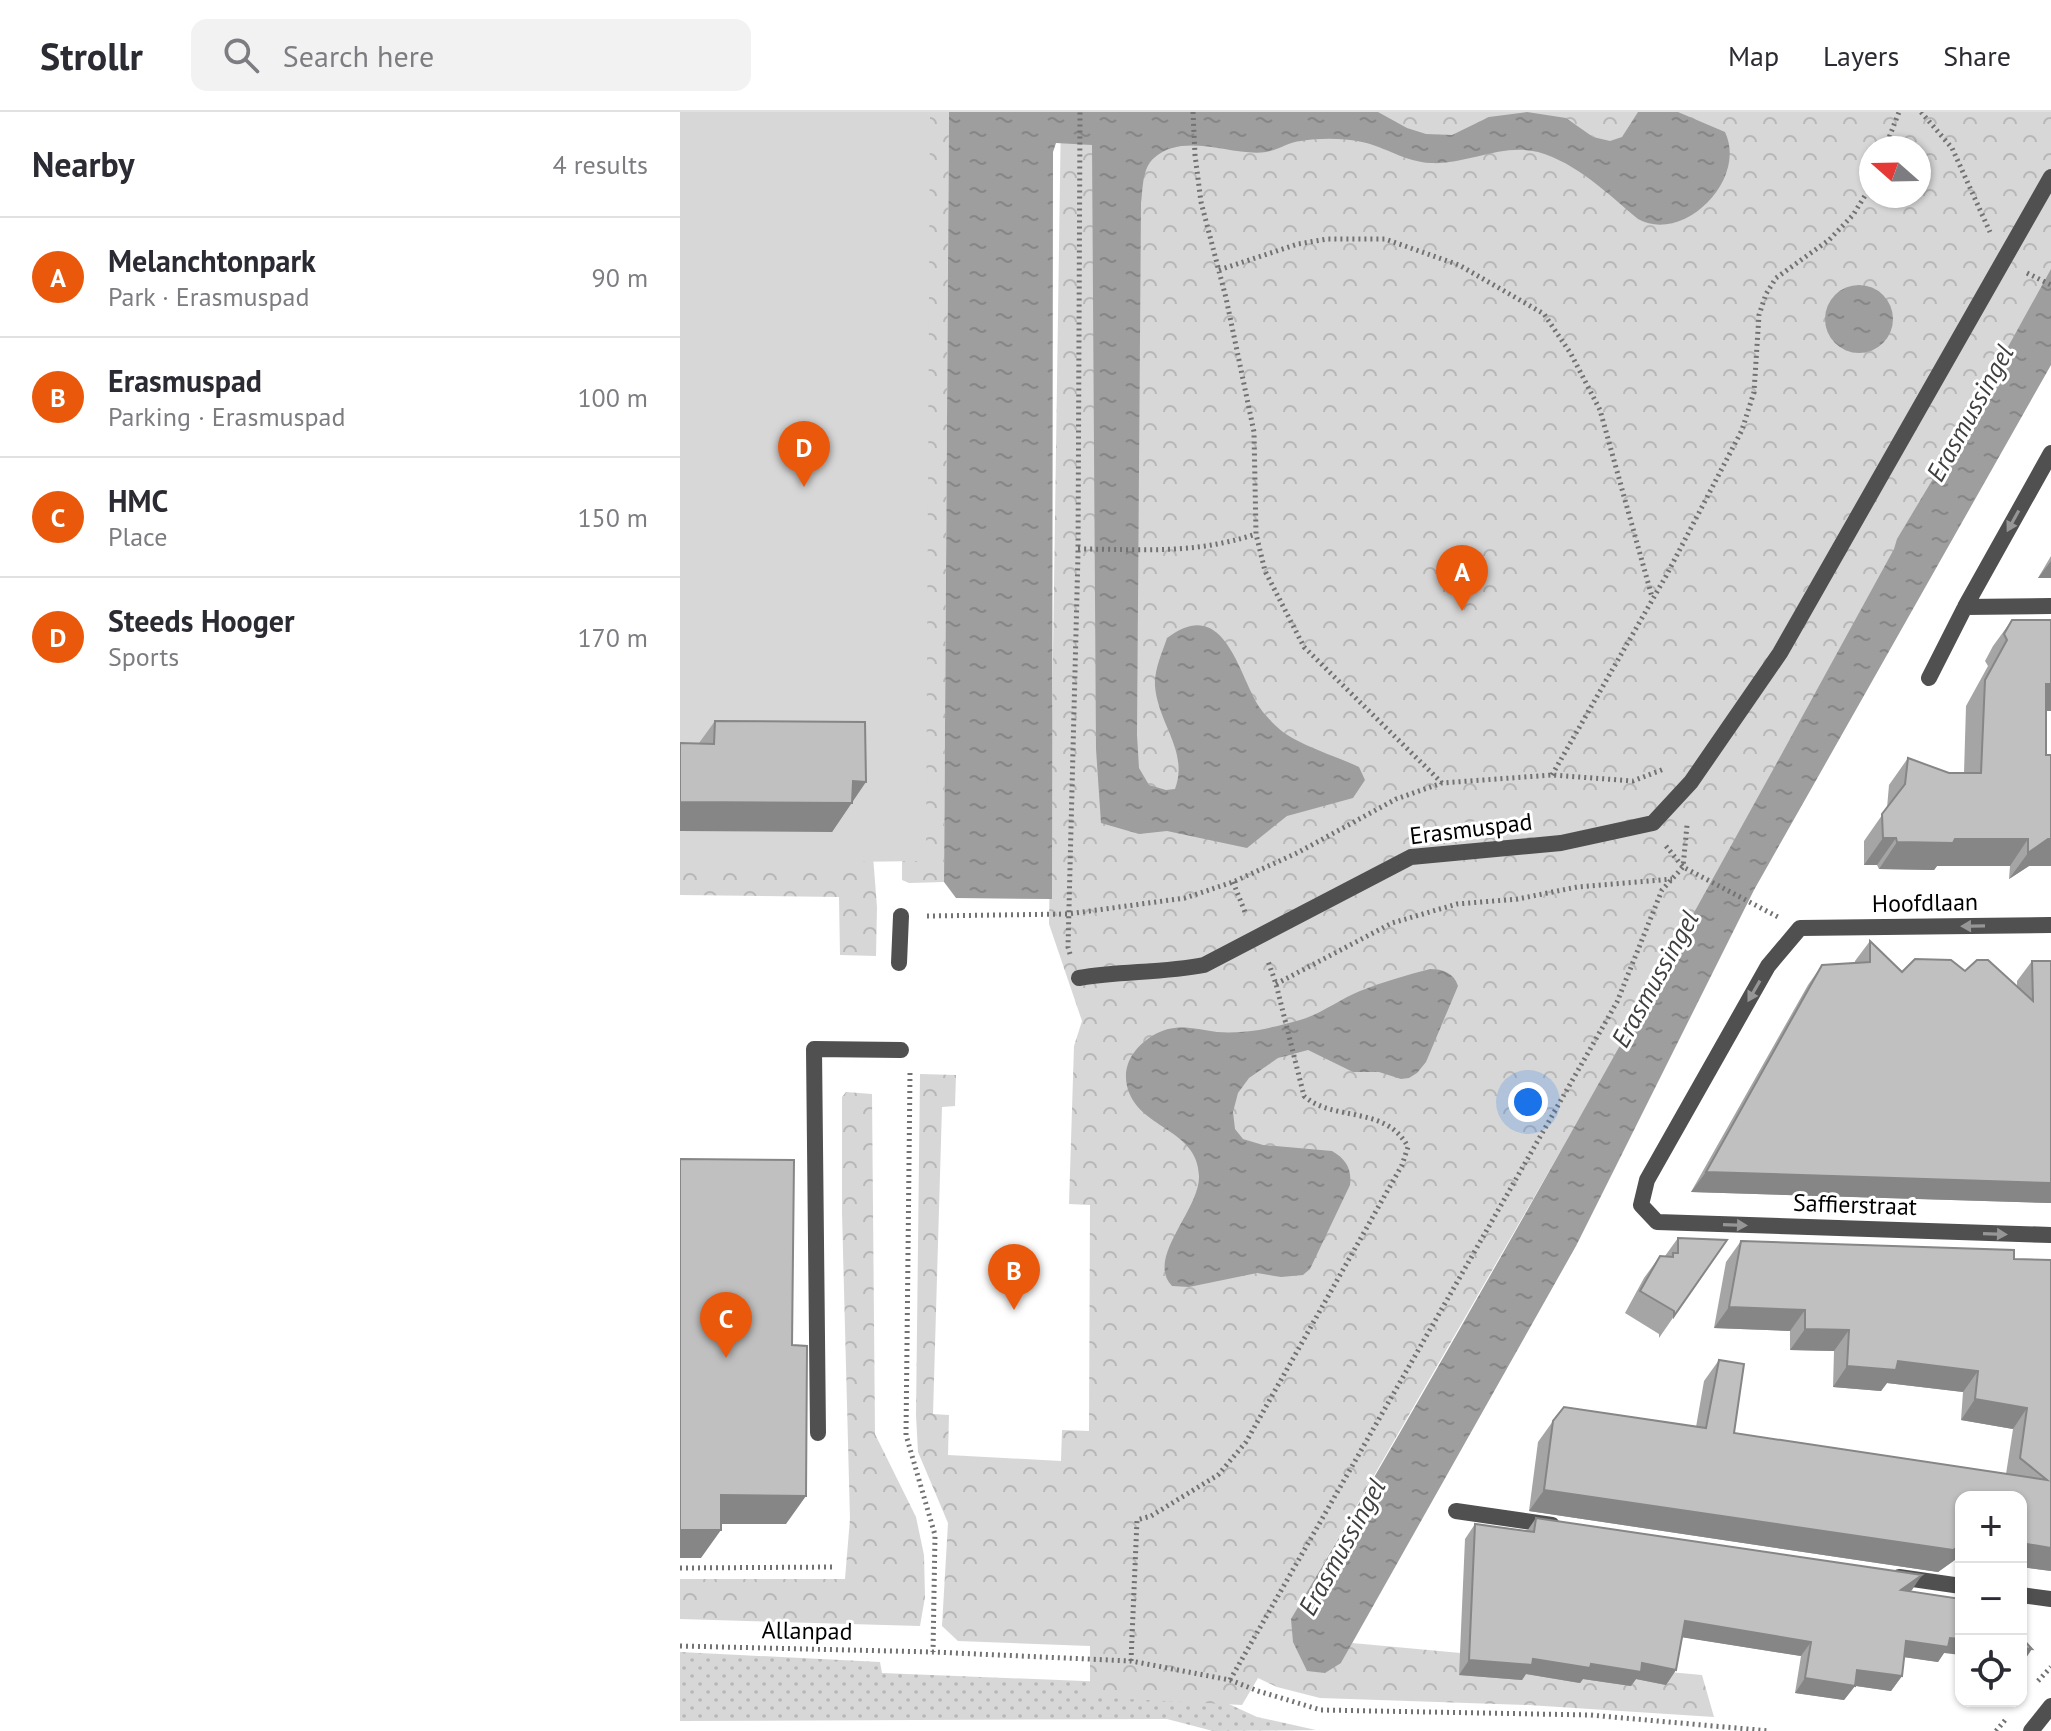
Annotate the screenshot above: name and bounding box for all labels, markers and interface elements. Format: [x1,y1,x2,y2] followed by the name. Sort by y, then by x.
[191,19,751,91] search box
[40,31,143,80] text: Strollr
[219,33,263,77] icon: search
[283,36,434,75] text: Search here
[1728,37,1779,74] text: Map
[1823,37,1899,74] text: Layers
[1943,37,2011,74] text: Share
[1859,136,1931,208] north arrow
[32,142,134,186] text: Nearby
[553,148,648,181] text: 4 results
[108,241,316,280] text: Melanchtonpark
[50,261,66,294] text: A
[592,261,648,294] text: 90 m
[108,280,310,313] text: Park · Erasmuspad
[1919,339,2021,487] water label: Erasmussingel
[108,361,262,400] text: Erasmuspad
[50,381,66,414] text: B
[577,381,648,414] text: 100 m
[108,400,345,433] text: Parking · Erasmuspad
[778,421,830,487] pin: D
[108,481,168,520] text: HMC
[51,501,65,534] text: C
[577,501,648,534] text: 150 m
[2006,510,2020,532] one-way arrow
[108,520,167,553] text: Place
[1436,545,1488,611] pin: A
[108,601,295,640] text: Steeds Hooger
[50,621,66,654] text: D
[577,621,648,654] text: 170 m
[108,640,179,673] text: Sports
[1408,806,1534,851] street label: Erasmuspad
[1872,886,1978,919] street label: Hoofdlaan
[1604,905,1706,1053] water label: Erasmussingel
[1960,920,1985,932] one-way arrow
[1747,980,1761,1002] one-way arrow
[1508,1082,1548,1122] your location
[1793,1187,1918,1222] street label: Saffierstraat
[1723,1218,1748,1231] one-way arrow
[1983,1227,2008,1240] one-way arrow
[988,1244,1040,1310] pin: B
[700,1292,752,1358] pin: C
[1291,1473,1393,1621] water label: Erasmussingel
[1955,1491,2027,1707] map controls
[1955,1491,2027,1563] button: +
[1955,1563,2027,1635] button: −
[761,1614,853,1647] street label: Allanpad
[1955,1635,2027,1707] button: locate

